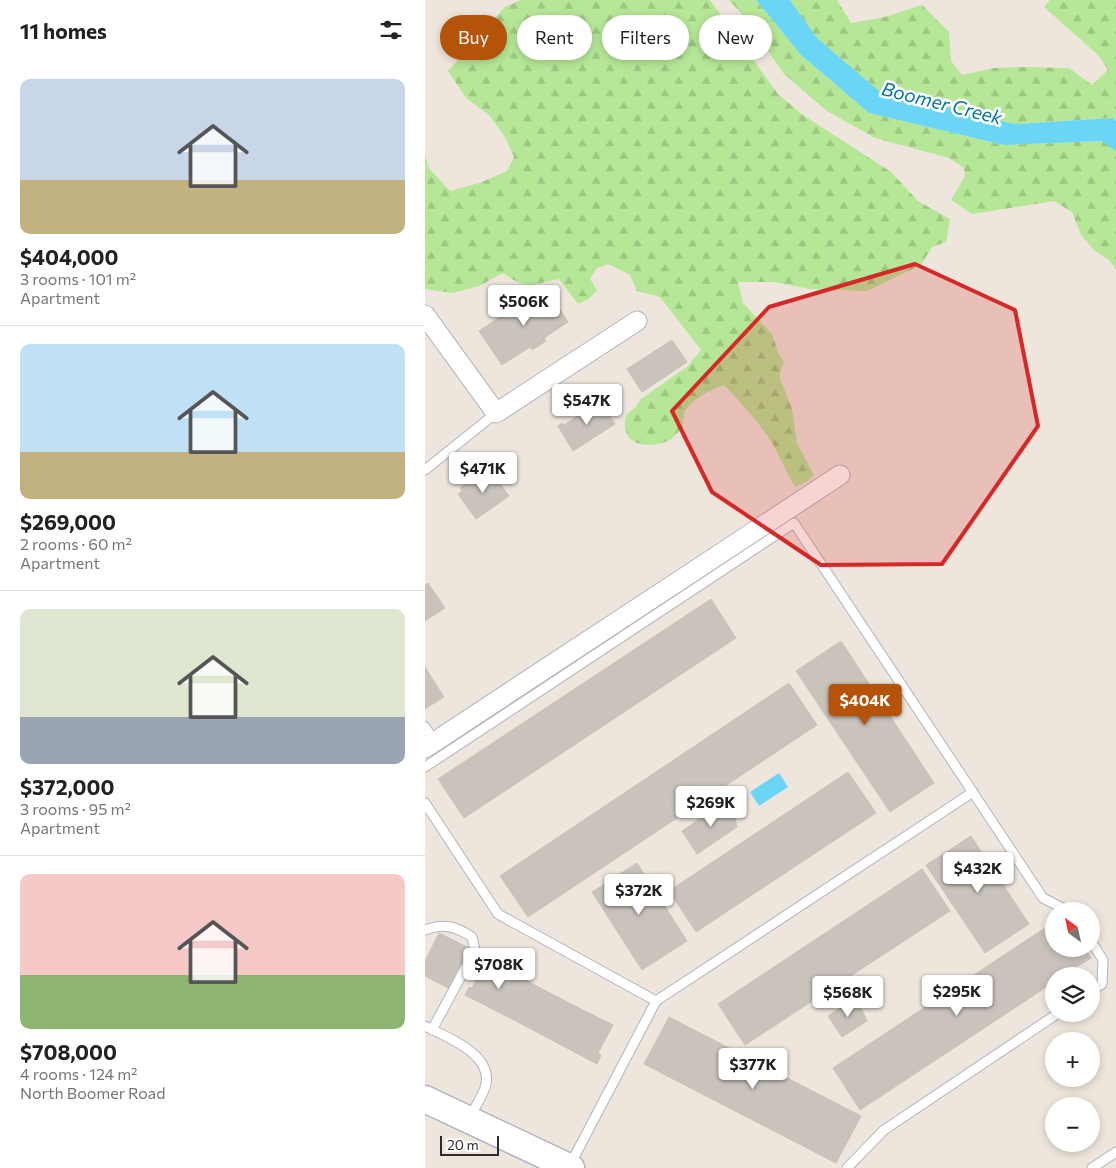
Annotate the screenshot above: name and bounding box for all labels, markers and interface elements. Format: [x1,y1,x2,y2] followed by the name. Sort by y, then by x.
[440,15,507,60] chip: Buy
[517,15,592,60] chip: Rent
[602,15,689,60] chip: Filters
[699,15,772,60] chip: New
[377,16,405,44] icon: filters
[20,18,107,43] text: 11 homes
[879,76,1005,129] water label: Boomer Creek
[168,111,258,201] icon: home
[20,244,119,269] text: $404,000
[20,269,136,288] text: 3 rooms · 101 m²
[489,284,559,327] pin: $506K
[20,288,100,307] text: Apartment
[499,291,549,310] text: $506K
[168,377,258,467] icon: home
[552,384,622,426] pin: $547K
[563,390,611,409] text: $547K
[448,452,518,494] pin: $471K
[460,458,506,477] text: $471K
[20,509,116,534] text: $269,000
[20,534,132,553] text: 2 rooms · 60 m²
[20,553,100,572] text: Apartment
[168,642,258,732] icon: home
[830,684,900,726] pin: $404K
[840,690,890,709] text: $404K
[20,774,114,799] text: $372,000
[676,786,746,828] pin: $269K
[687,792,735,811] text: $269K
[20,799,131,818] text: 3 rooms · 95 m²
[20,818,100,837] text: Apartment
[943,852,1013,894] pin: $432K
[954,858,1002,877] text: $432K
[604,874,674,916] pin: $372K
[615,880,663,899] text: $372K
[1045,902,1100,958] north arrow
[1045,902,1100,1152] map controls
[168,907,258,997] icon: home
[464,948,534,990] pin: $708K
[474,954,524,973] text: $708K
[1045,967,1100,1022] button: layers
[922,974,992,1017] pin: $295K
[813,976,883,1018] pin: $568K
[933,981,981,1000] text: $295K
[823,982,873,1001] text: $568K
[1045,1032,1100,1087] button: +
[20,1039,117,1064] text: $708,000
[718,1048,788,1090] pin: $377K
[729,1054,777,1073] text: $377K
[20,1064,138,1083] text: 4 rooms · 124 m²
[20,1083,165,1102] text: North Boomer Road
[1045,1097,1100,1152] button: −
[440,1133,499,1156] scale bar
[447,1136,479,1153] text: 20 m

